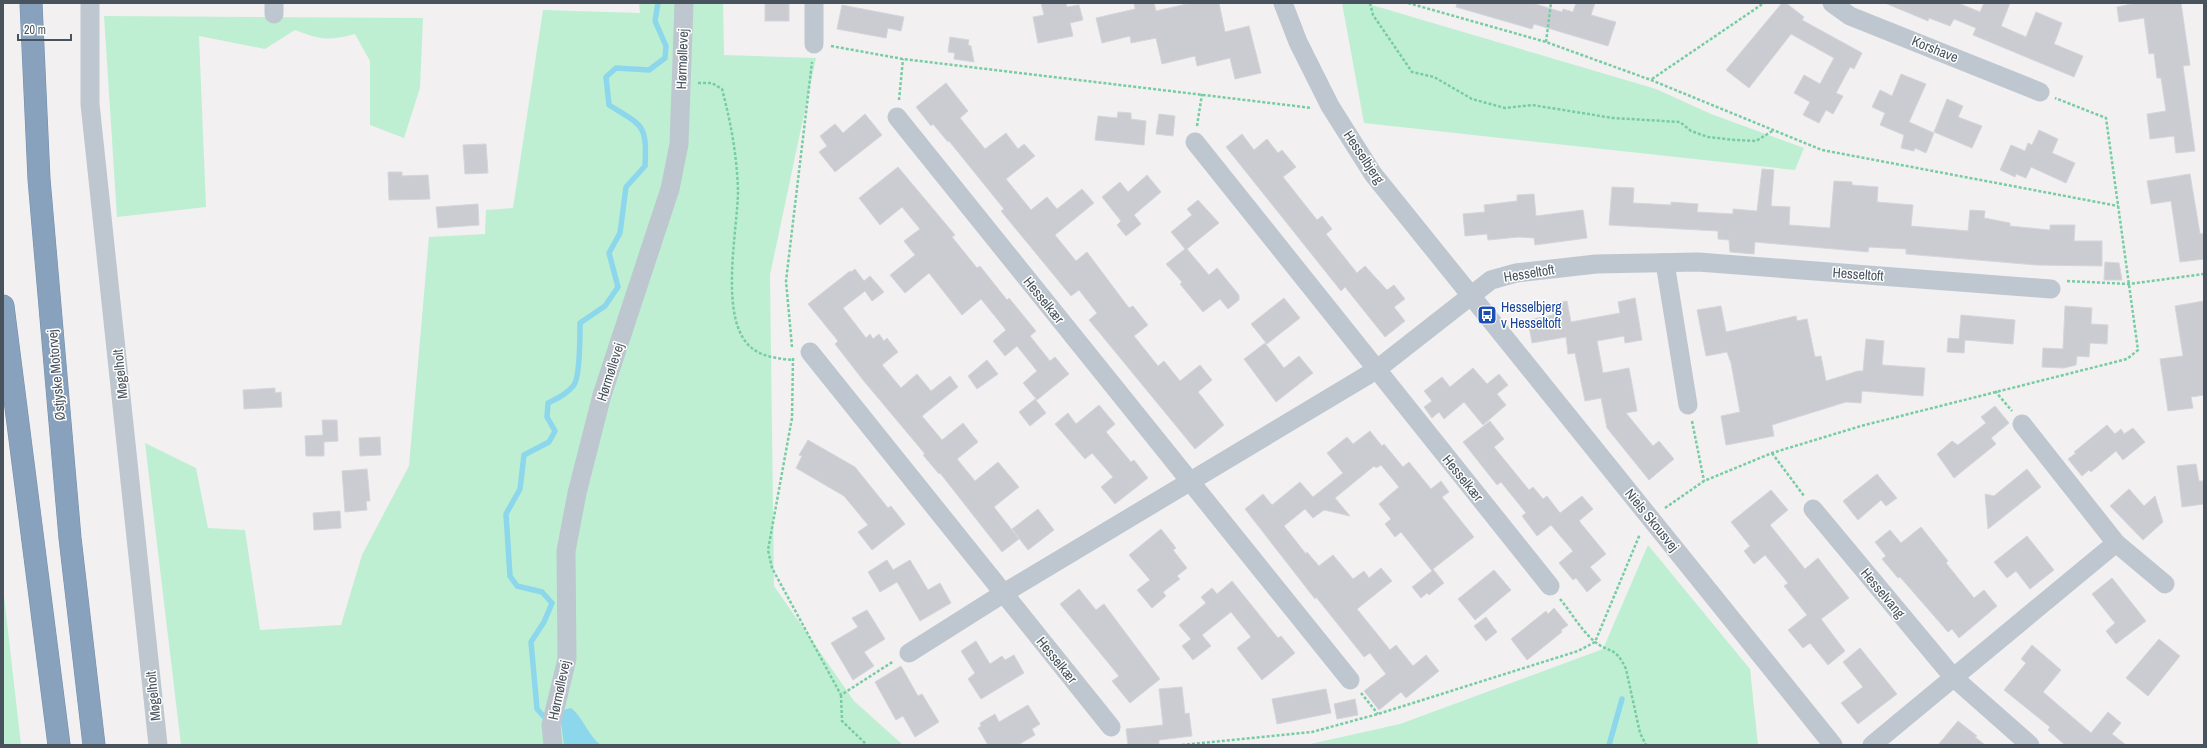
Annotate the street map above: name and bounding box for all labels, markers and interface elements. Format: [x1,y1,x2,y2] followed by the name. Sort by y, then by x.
[18,16,71,42] scale bar
[24,22,46,38] text: 20 m
[672,28,692,90] street label: Hørmøllevej
[1909,32,1961,66] street label: Korshave
[1340,127,1389,188] street label: Hesselbjerg
[1502,260,1556,286] street label: Hesseltoft
[1832,263,1884,285] street label: Hesseltoft
[1020,273,1068,327] street label: Hesselkær
[1501,298,1562,332] place label: Hesselbjerg v Hesseltoft
[1476,304,1498,326] bus stop icon: Hesselbjerg v Hesseltoft
[43,329,69,421] street label: Østjyske Motorvej
[592,340,628,404] street label: Hørmøllevej
[108,348,132,400] street label: Møgelholt
[1439,451,1487,505] street label: Hesselkær
[1621,485,1683,555] street label: Niels Skousvej
[1857,564,1910,622] street label: Hesselvang
[1033,633,1081,687] street label: Hesselkær
[544,658,574,722] street label: Hørmøllevej
[141,670,165,722] street label: Møgelholt

